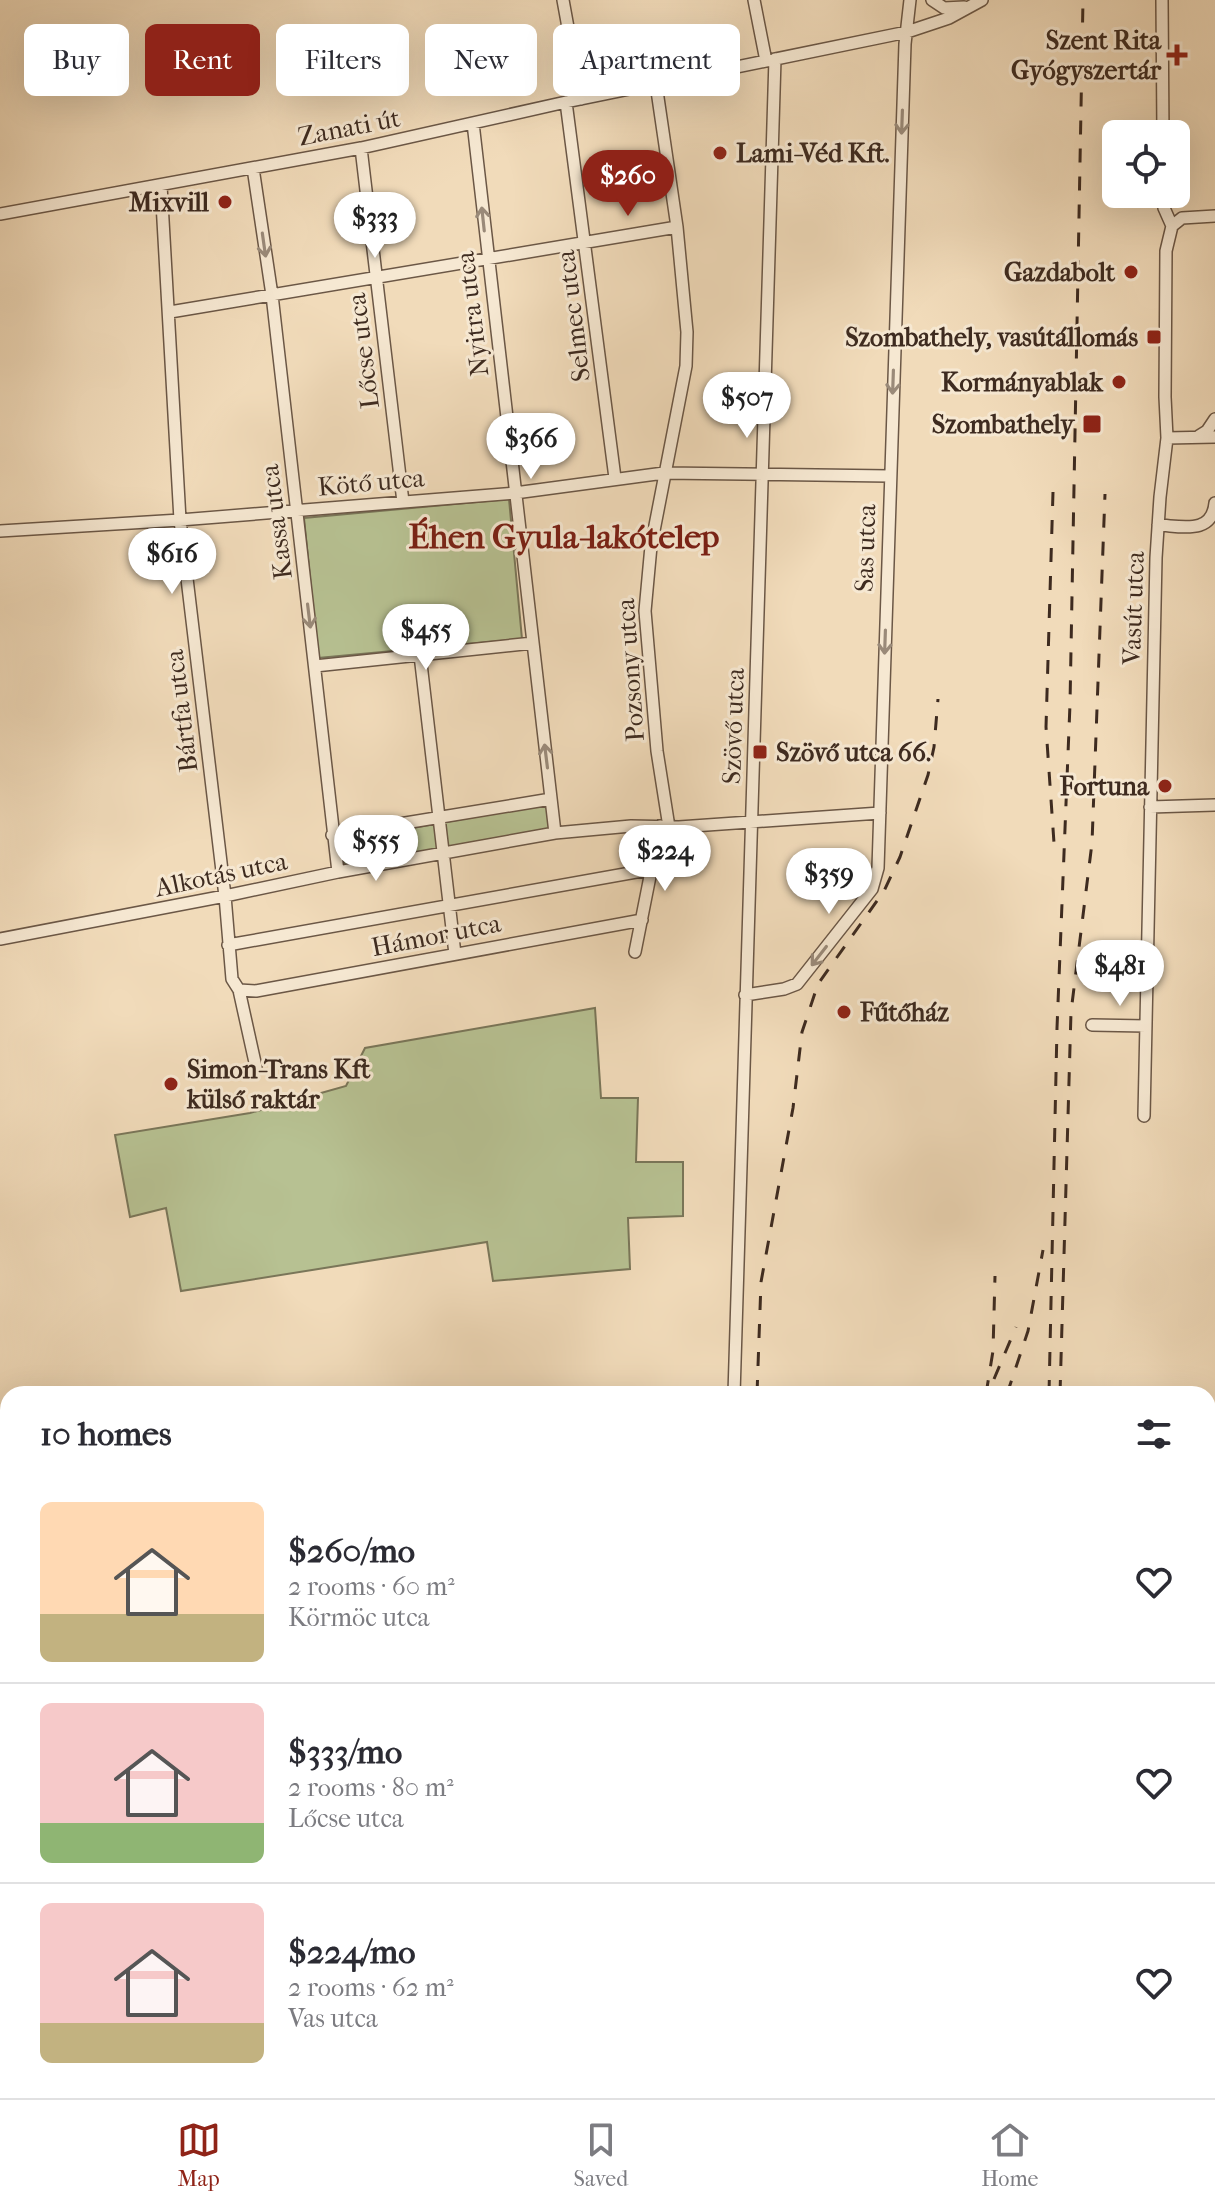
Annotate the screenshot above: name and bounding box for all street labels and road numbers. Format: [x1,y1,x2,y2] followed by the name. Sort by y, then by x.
[295,102,403,153] street label: Zanati út
[550,247,597,383] street label: Selmec utca
[449,249,496,378] street label: Nyitra utca
[341,291,386,410] street label: Lőcse utca
[254,462,299,581] street label: Kassa utca
[316,462,427,503] street label: Kötő utca
[848,503,883,593] street label: Sas utca
[1116,550,1151,666] street label: Vasút utca
[610,596,651,743] street label: Pozsony utca
[158,647,204,774] street label: Bártfa utca
[716,666,751,785] street label: Szövő utca
[151,845,291,904] street label: Alkotás utca
[369,908,504,963] street label: Hámor utca

